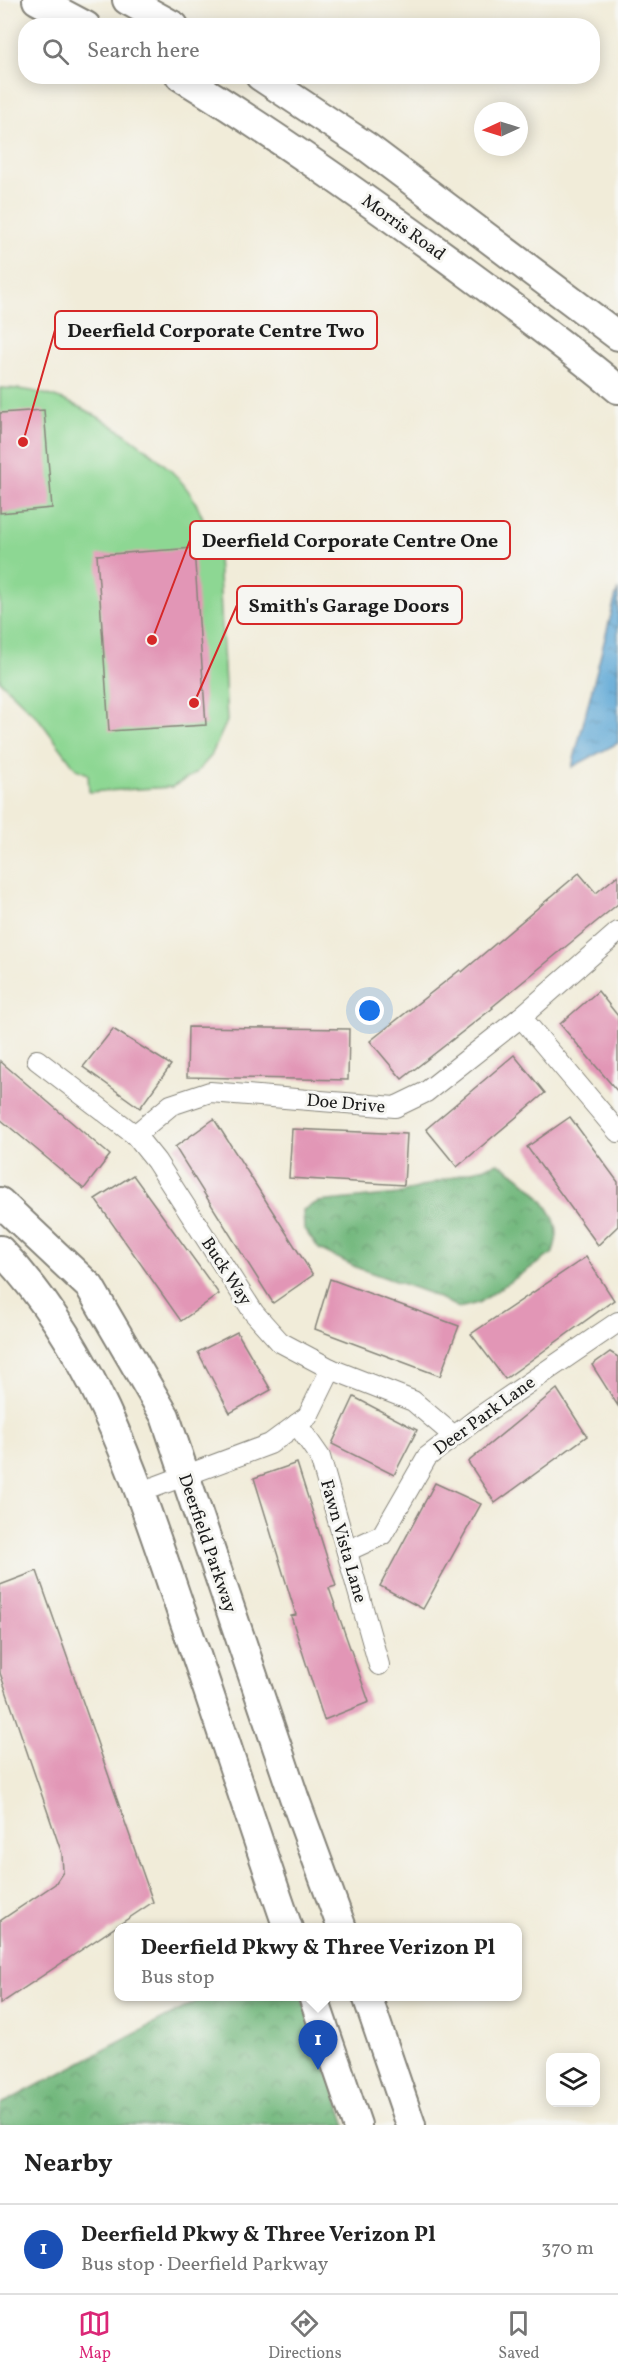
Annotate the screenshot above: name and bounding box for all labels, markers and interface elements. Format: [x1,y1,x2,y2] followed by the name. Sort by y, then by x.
[18,18,600,84] search box
[39,35,72,68] icon: search
[87,36,200,67] text: Search here
[474,102,528,156] north arrow
[356,189,450,267] street label: Morris Road
[55,311,377,349] callout: Deerfield Corporate Centre Two
[67,318,365,346] text: Deerfield Corporate Centre Two
[190,521,510,559] callout: Deerfield Corporate Centre One
[202,528,498,556] text: Deerfield Corporate Centre One
[237,586,462,624] callout: Smith's Garage Doors
[249,593,450,621] text: Smith's Garage Doors
[355,996,384,1025] your location
[306,1089,386,1120] street label: Doe Drive
[194,1233,257,1311] street label: Buck Way
[429,1371,541,1462] street label: Deer Park Lane
[171,1471,242,1617] street label: Deerfield Parkway
[313,1477,372,1606] street label: Fawn Vista Lane
[114,1923,522,2001] popup
[141,1933,495,1964] text: Deerfield Pkwy & Three Verizon Pl
[141,1964,214,1992] text: Bus stop
[298,2020,338,2070] pin: 1
[546,2053,600,2107] map controls
[546,2053,600,2107] button: layers
[24,2146,113,2182] text: Nearby
[81,2220,436,2251] text: Deerfield Pkwy & Three Verizon Pl
[39,2235,48,2263] text: 1
[541,2235,594,2263] text: 370 m
[81,2251,328,2279] text: Bus stop · Deerfield Parkway
[78,2307,111,2365] tab: Map
[268,2307,342,2365] tab: Directions
[498,2307,540,2365] tab: Saved

